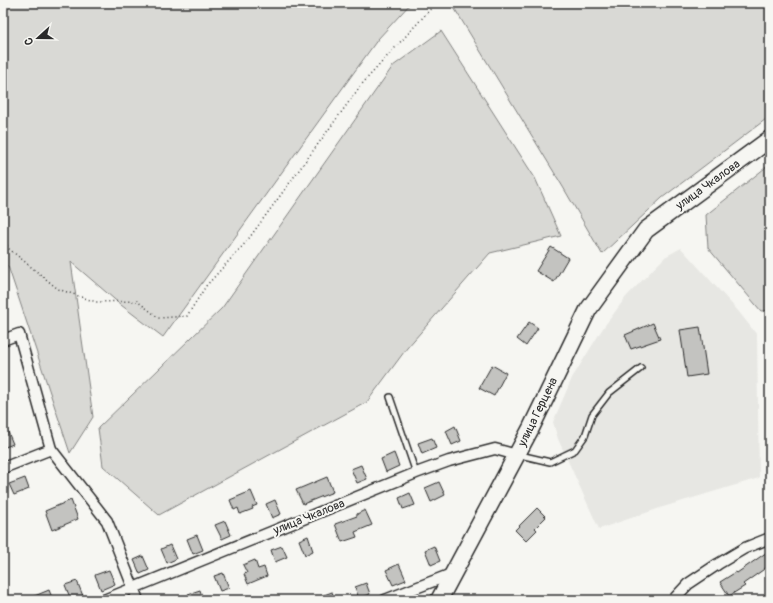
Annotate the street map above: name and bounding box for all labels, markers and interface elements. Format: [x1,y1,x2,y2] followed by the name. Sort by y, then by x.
[18,18,58,58] north arrow
[22,36,36,47] text: С
[672,156,743,214] street label: улица Чкалова
[514,375,561,450] street label: улица Герцена
[270,496,347,539] street label: улица Чкалова

